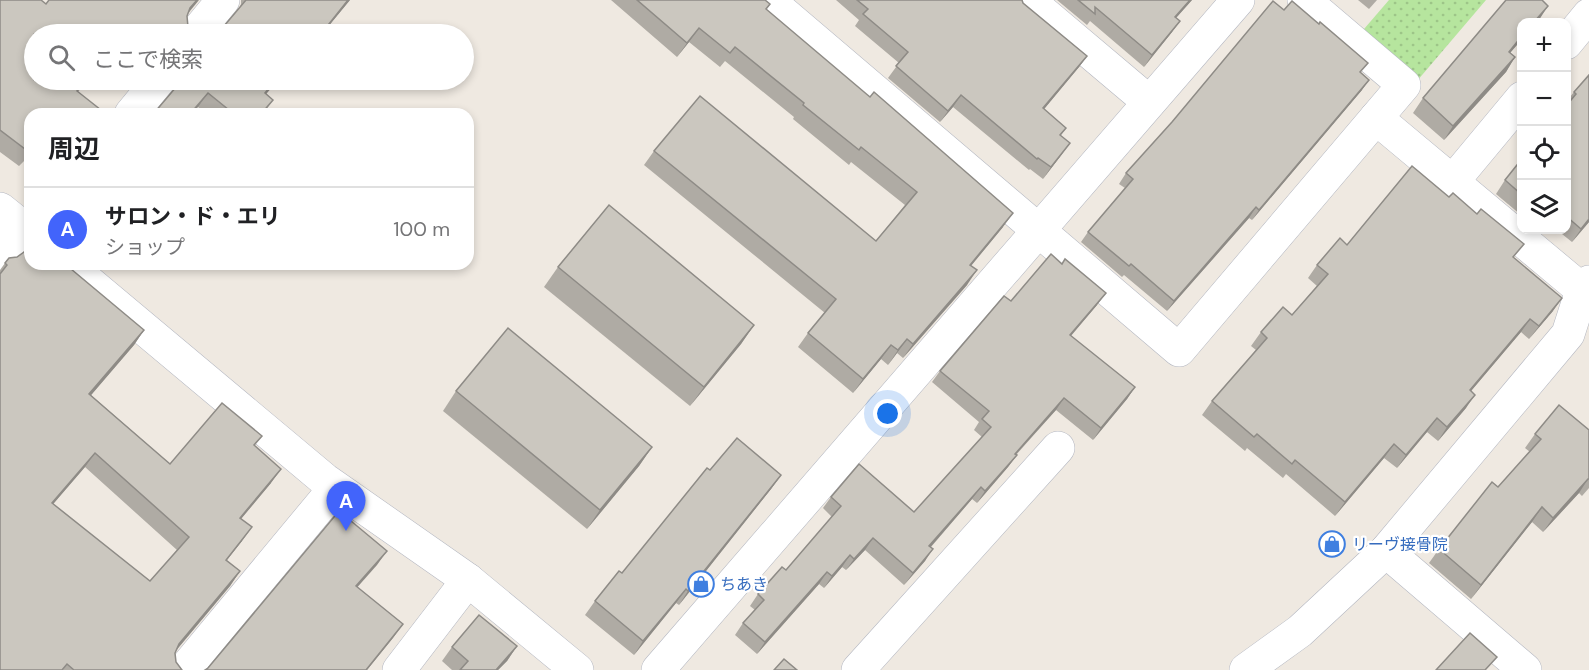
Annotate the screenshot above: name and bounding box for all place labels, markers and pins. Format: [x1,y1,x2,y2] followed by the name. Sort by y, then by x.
[326,482,366,531] pin: A
[1317,529,1347,559] shop icon: リーヴ接骨院
[1352,534,1448,555] place label: リーヴ接骨院
[686,569,716,599] shop icon: ちあき
[720,574,768,595] place label: ちあき

